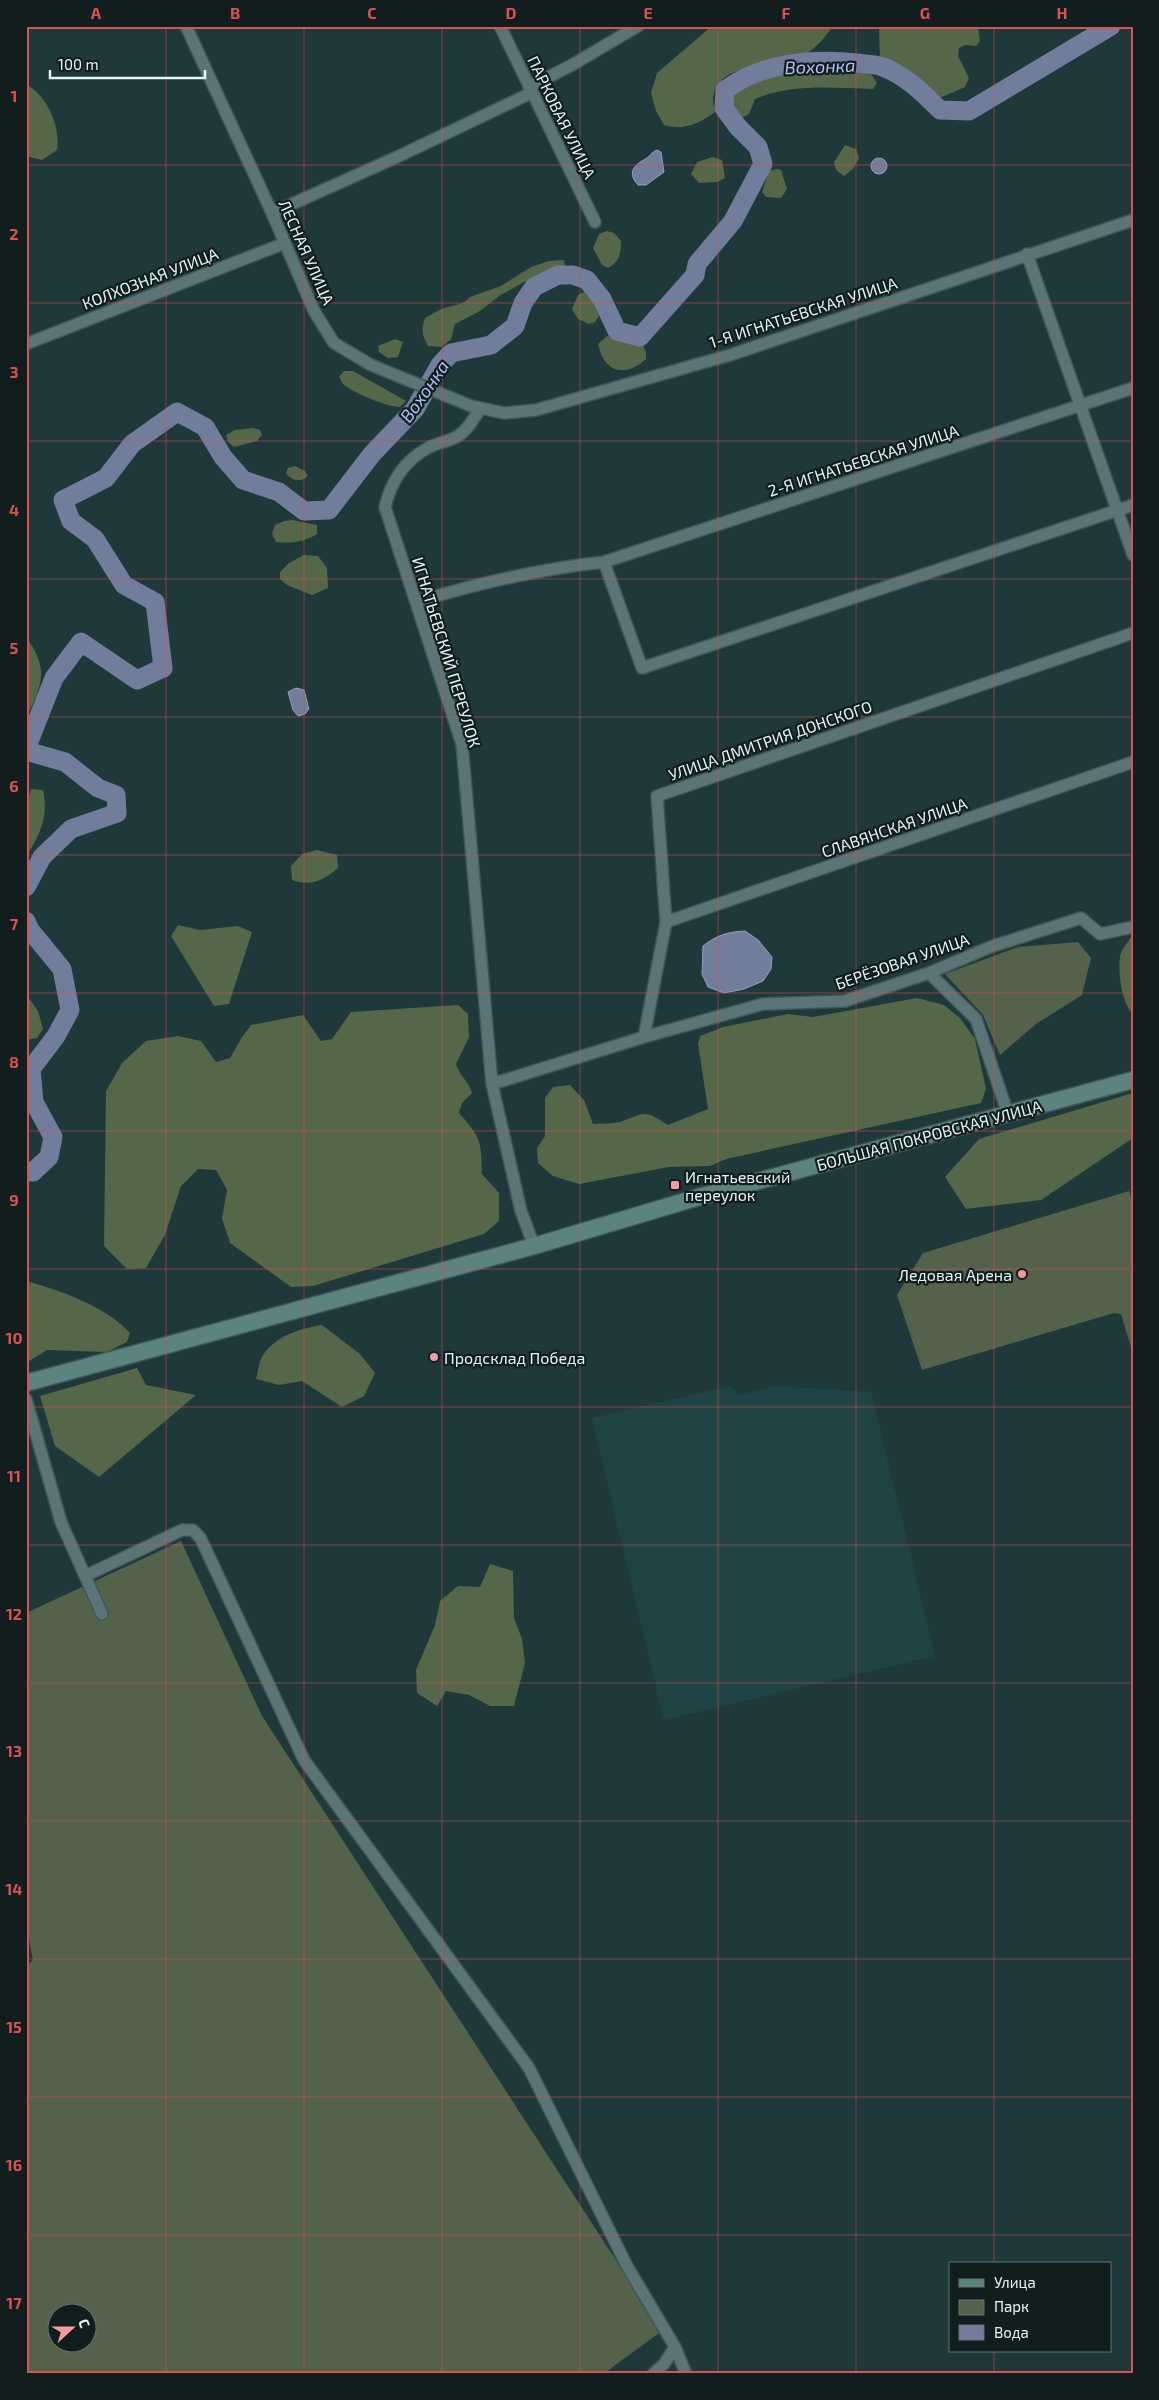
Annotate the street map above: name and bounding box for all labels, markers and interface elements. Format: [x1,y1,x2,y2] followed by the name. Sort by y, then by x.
[91,3,102,22] text: A
[230,3,240,22] text: B
[367,3,377,22] text: C
[506,3,517,22] text: D
[643,3,653,22] text: E
[782,3,791,22] text: F
[920,3,930,22] text: G
[1056,3,1068,22] text: H
[50,48,205,80] scale bar
[524,52,600,182] street label: ПАРКОВАЯ УЛИЦА
[784,54,856,78] water label: Вохонка
[58,55,99,73] text: 100 m
[11,86,17,105] text: 1
[275,196,339,308] street label: ЛЕСНАЯ УЛИЦА
[9,224,19,243] text: 2
[79,243,221,313] street label: КОЛХОЗНАЯ УЛИЦА
[707,273,899,351] street label: 1-Я ИГНАТЬЕВСКАЯ УЛИЦА
[395,356,453,426] water label: Вохонка
[9,362,19,381] text: 3
[765,420,961,500] street label: 2-Я ИГНАТЬЕВСКАЯ УЛИЦА
[9,500,19,519] text: 4
[409,554,485,750] street label: ИГНАТЬЕВСКИЙ ПЕРЕУЛОК
[10,638,19,657] text: 5
[666,696,874,784] street label: УЛИЦА ДМИТРИЯ ДОНСКОГО
[9,776,19,795] text: 6
[819,793,969,861] street label: СЛАВЯНСКАЯ УЛИЦА
[10,914,19,933] text: 7
[832,929,972,993] street label: БЕРЁЗОВАЯ УЛИЦА
[9,1052,19,1071] text: 8
[814,1096,1044,1174] street label: БОЛЬШАЯ ПОКРОВСКАЯ УЛИЦА
[685,1167,790,1205] place label: Игнатьевский переулок
[669,1179,681,1191] marker: Игнатьевский переулок
[9,1190,19,1209] text: 9
[899,1265,1012,1284] place label: Ледовая Арена
[1016,1268,1028,1280] marker: Ледовая Арена
[5,1328,23,1347] text: 10
[444,1348,585,1367] place label: Продсклад Победа
[428,1351,440,1363] marker: Продсклад Победа
[7,1466,21,1485] text: 11
[6,1604,22,1623] text: 12
[6,1741,22,1760] text: 13
[5,1879,23,1898] text: 14
[6,2017,22,2036] text: 15
[6,2155,22,2174] text: 16
[949,2262,1112,2352] legend
[994,2273,1036,2291] text: Улица
[6,2293,22,2312] text: 17
[994,2297,1029,2315] text: Парк
[48,2302,98,2352] north arrow
[75,2316,94,2330] text: С
[994,2323,1029,2341] text: Вода

